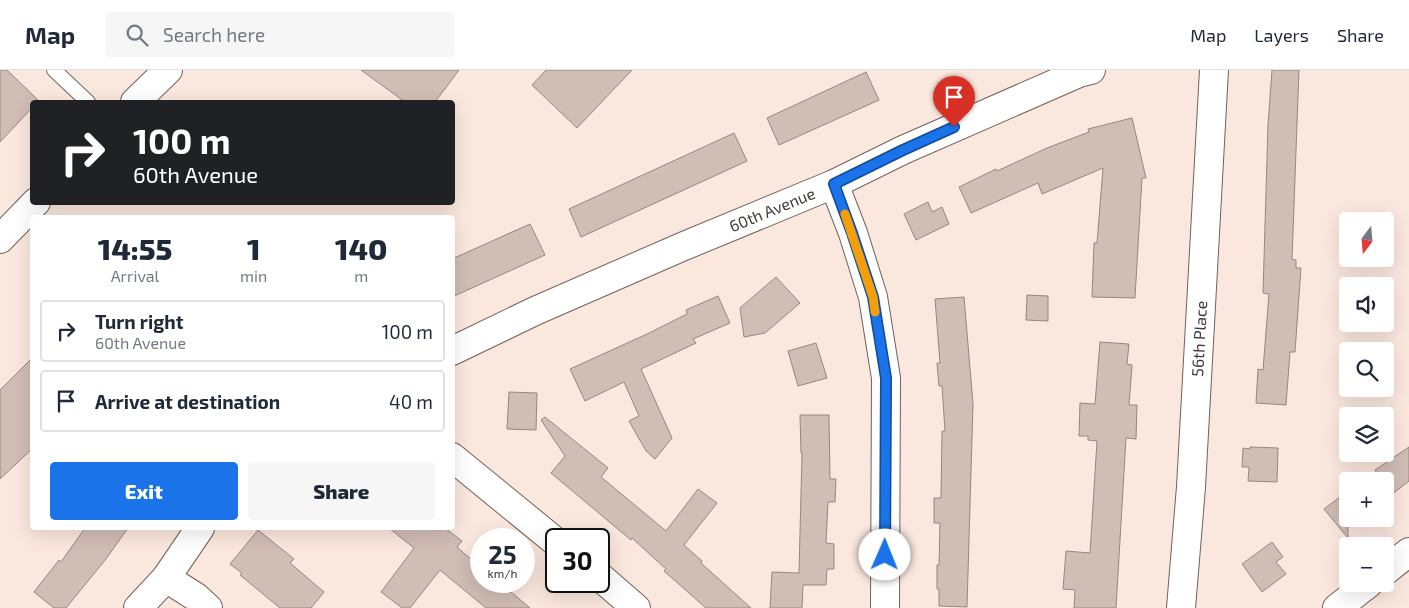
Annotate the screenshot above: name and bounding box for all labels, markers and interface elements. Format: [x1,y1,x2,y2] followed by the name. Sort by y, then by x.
[105,12,455,57] search box
[25,20,75,49] text: Map
[123,21,151,49] icon: search
[163,23,265,46] text: Search here
[1190,24,1226,46] text: Map
[1254,24,1309,46] text: Layers
[1337,24,1384,46] text: Share
[933,76,975,127] pin
[940,83,968,111] icon: arrive
[133,119,231,161] text: 100 m
[50,120,115,185] icon: right
[133,161,258,187] text: 60th Avenue
[726,183,818,235] street label: 60th Avenue
[1339,212,1394,268] north arrow
[1339,212,1394,592] map controls
[98,230,172,266] text: 14:55
[247,230,260,266] text: 1
[335,230,387,266] text: 140
[111,266,159,285] text: Arrival
[240,266,267,285] text: min
[354,266,368,285] text: m
[1339,277,1394,332] button: sound
[1187,300,1210,377] street label: 56th Place
[95,310,183,333] text: Turn right
[52,317,80,345] icon: right
[382,320,433,343] text: 100 m
[95,333,186,352] text: 60th Avenue
[1339,342,1394,397] button: search
[52,387,80,415] icon: arrive
[95,390,280,413] text: Arrive at destination
[389,390,433,413] text: 40 m
[1339,407,1394,462] button: layers
[50,462,238,520] button: Exit
[248,462,435,520] button: Share
[1339,472,1394,527] button: +
[545,528,610,593] speed limit sign: 30
[858,528,910,580] position arrow
[1339,537,1394,592] button: −
[488,539,517,569] text: 25
[488,566,517,580] text: km/h

